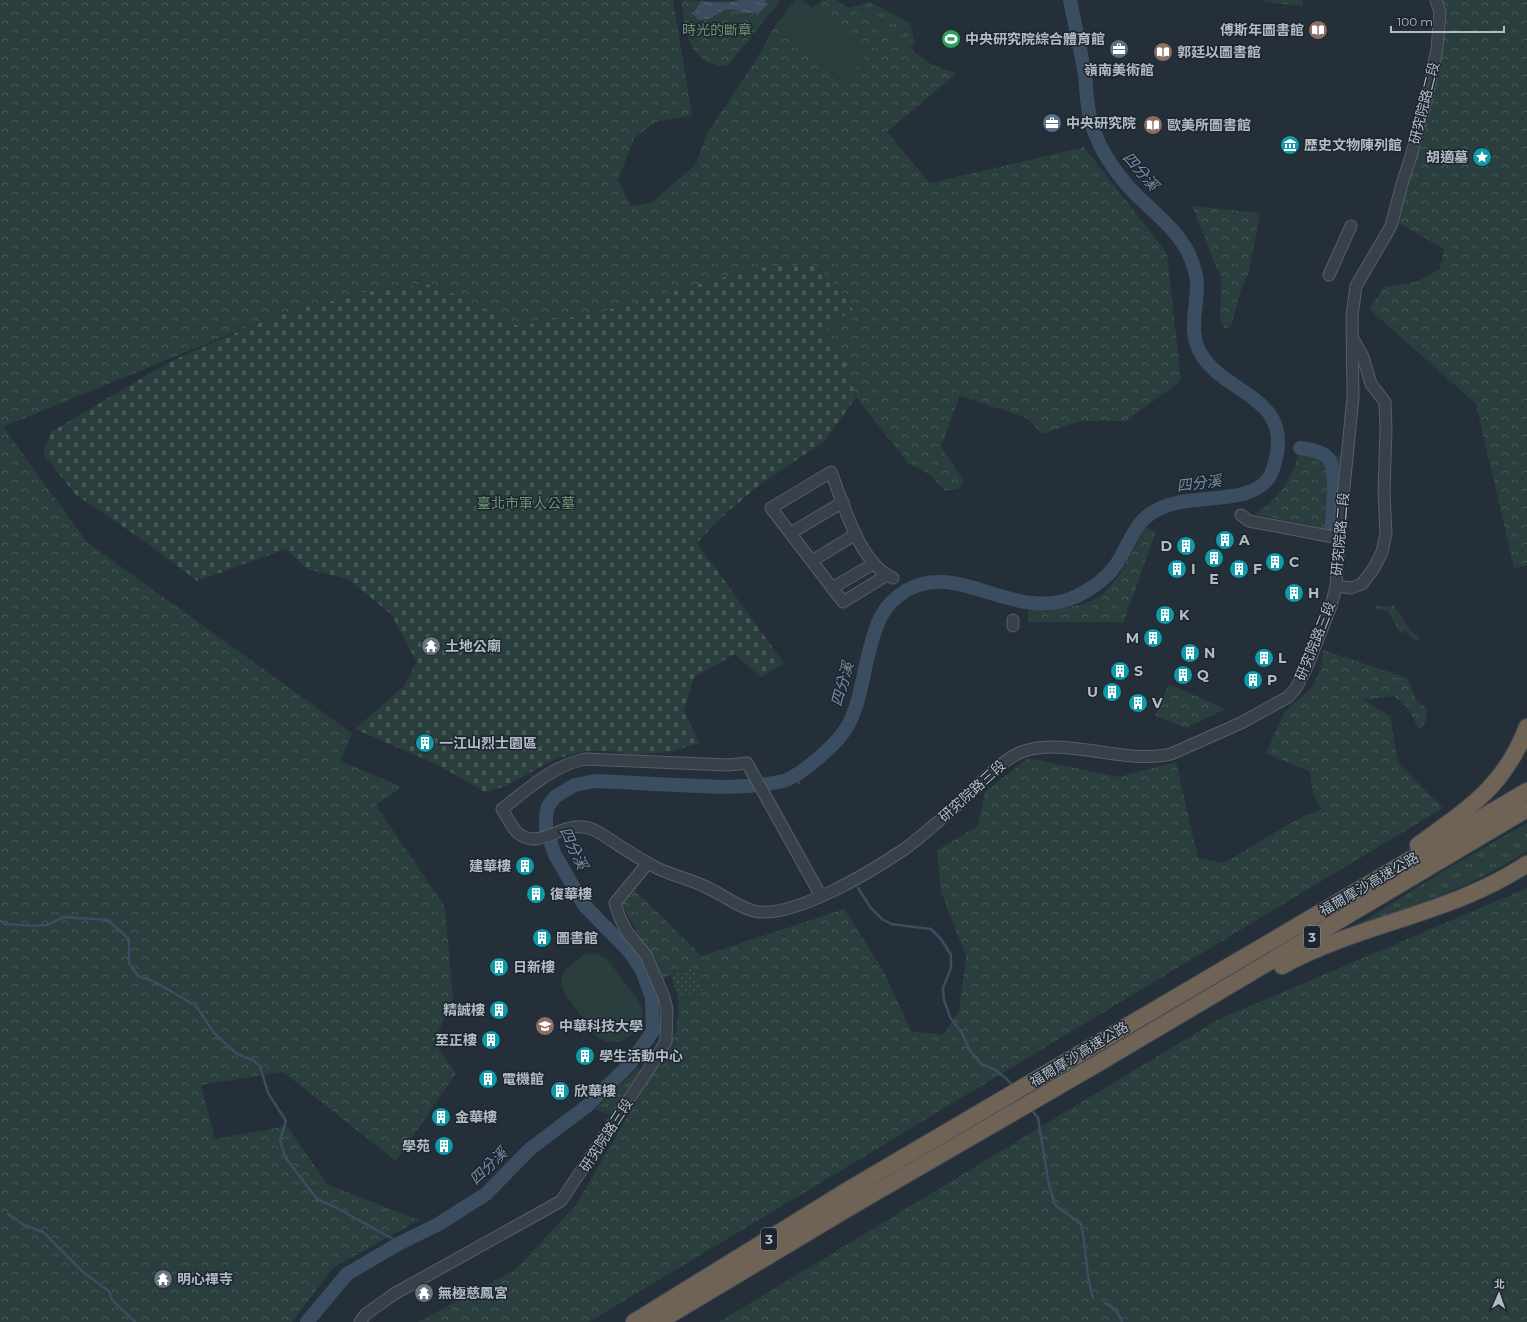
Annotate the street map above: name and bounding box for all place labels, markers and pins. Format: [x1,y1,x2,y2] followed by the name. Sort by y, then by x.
[1307,19,1329,41] library icon: 傅斯年圖書館
[1220,21,1304,39] place label: 傅斯年圖書館
[940,28,962,50] sports icon: 中央研究院綜合體育館
[965,30,1105,48] place label: 中央研究院綜合體育館
[1108,38,1130,60] office icon: 嶺南美術館
[1152,41,1174,63] library icon: 郭廷以圖書館
[1177,43,1261,61] place label: 郭廷以圖書館
[1084,61,1154,79] place label: 嶺南美術館
[1041,112,1063,134] office icon: 中央研究院
[1066,114,1136,132] place label: 中央研究院
[1142,114,1164,136] library icon: 歐美所圖書館
[1167,116,1251,134] place label: 歐美所圖書館
[1279,134,1301,156] museum icon: 歷史文物陳列館
[1304,136,1402,154] place label: 歷史文物陳列館
[1471,146,1493,168] place icon: 胡適墓
[1426,148,1468,166] place label: 胡適墓
[1214,529,1236,551] building icon: A
[1238,531,1250,549] place label: A
[1175,535,1197,557] building icon: D
[1160,537,1172,555] place label: D
[1203,547,1225,569] building icon: E
[1264,551,1286,573] building icon: C
[1289,553,1299,571] place label: C
[1166,558,1188,580] building icon: I
[1228,558,1250,580] building icon: F
[1191,560,1196,578] place label: I
[1253,560,1262,578] place label: F
[1209,570,1219,588] place label: E
[1283,582,1305,604] building icon: H
[1308,584,1319,602] place label: H
[1154,604,1176,626] building icon: K
[1179,606,1190,624] place label: K
[1142,627,1164,649] building icon: M
[1126,629,1139,647] place label: M
[420,635,442,657] temple icon: 土地公廟
[445,637,501,655] place label: 土地公廟
[1179,642,1201,664] building icon: N
[1204,644,1215,662] place label: N
[1253,647,1275,669] building icon: L
[1278,649,1287,667] place label: L
[1109,660,1131,682] building icon: S
[1134,662,1143,680] place label: S
[1172,664,1194,686] building icon: Q
[1197,666,1209,684] place label: Q
[1242,669,1264,691] building icon: P
[1267,671,1277,689] place label: P
[1101,681,1123,703] building icon: U
[1087,683,1098,701] place label: U
[1127,692,1149,714] building icon: V
[1151,694,1163,712] place label: V
[414,732,436,754] building icon: 一江山烈士園區
[439,734,537,752] place label: 一江山烈士園區
[514,855,536,877] building icon: 建華樓
[469,857,511,875] place label: 建華樓
[525,883,547,905] building icon: 復華樓
[550,885,592,903] place label: 復華樓
[531,927,553,949] building icon: 圖書館
[556,929,598,947] place label: 圖書館
[488,956,510,978] building icon: 日新樓
[513,958,555,976] place label: 日新樓
[488,999,510,1021] building icon: 精誠樓
[443,1001,485,1019] place label: 精誠樓
[534,1015,556,1037] school or university icon: 中華科技大學
[559,1017,643,1035] place label: 中華科技大學
[480,1029,502,1051] building icon: 至正樓
[435,1031,477,1049] place label: 至正樓
[574,1045,596,1067] building icon: 學生活動中心
[599,1047,683,1065] place label: 學生活動中心
[477,1068,499,1090] building icon: 電機館
[502,1070,544,1088] place label: 電機館
[549,1080,571,1102] building icon: 欣華樓
[574,1082,616,1100] place label: 欣華樓
[430,1106,452,1128] building icon: 金華樓
[455,1108,497,1126] place label: 金華樓
[433,1135,455,1157] building icon: 學苑
[402,1137,430,1155] place label: 學苑
[152,1268,174,1290] temple icon: 明心禪寺
[177,1270,233,1288] place label: 明心禪寺
[413,1282,435,1304] temple icon: 無極慈鳳宮
[438,1284,508,1302] place label: 無極慈鳳宮

